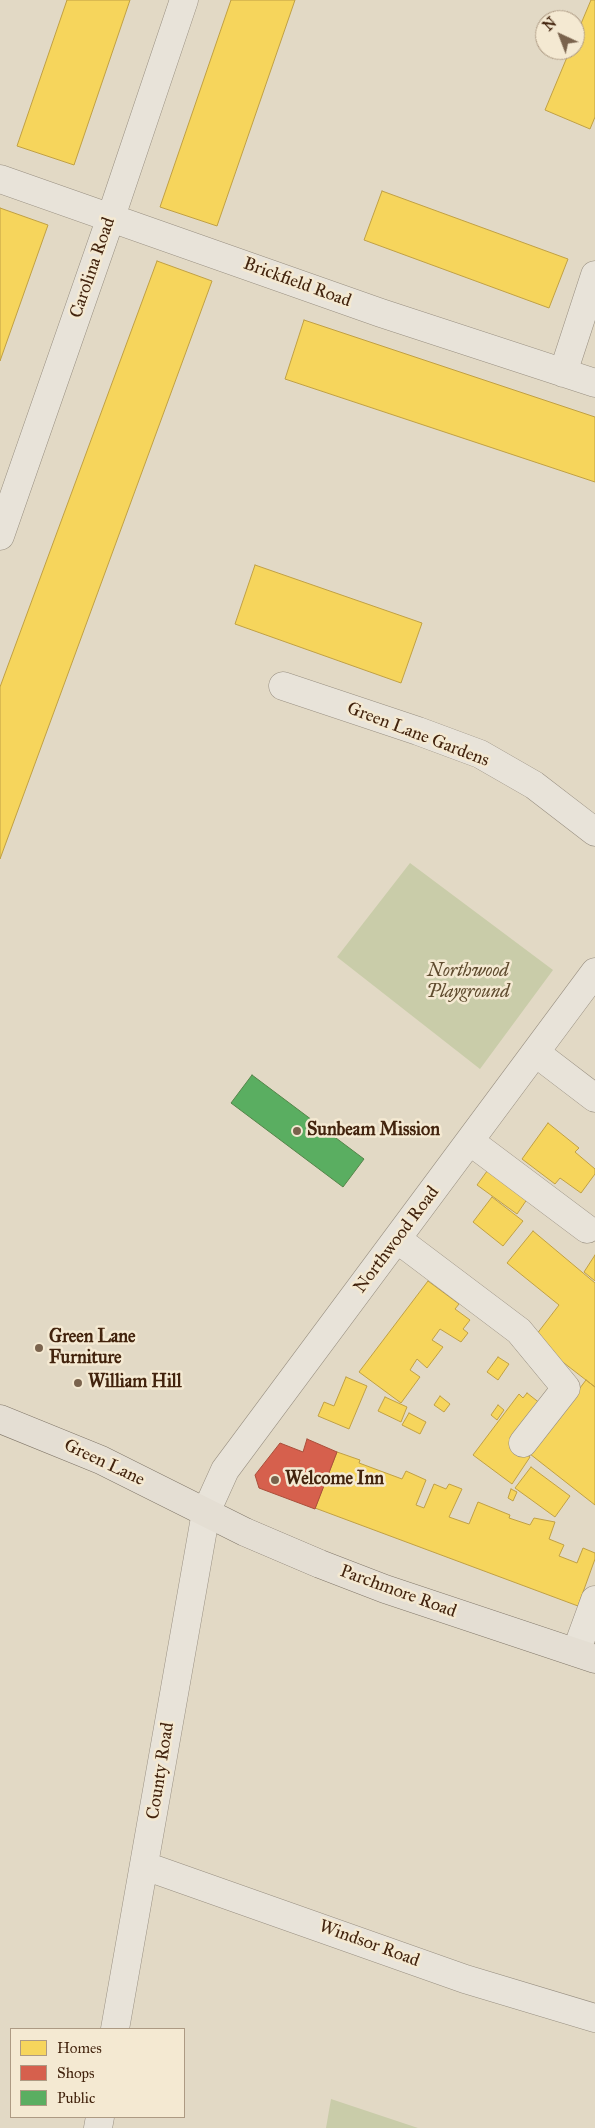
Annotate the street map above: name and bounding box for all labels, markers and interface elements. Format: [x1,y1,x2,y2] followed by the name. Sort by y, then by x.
[535,10,585,60] north arrow
[540,14,560,35] text: N
[66,215,120,321] street label: Carolina Road
[240,253,354,313] street label: Brickfield Road
[344,698,492,772] street label: Green Lane Gardens
[426,961,510,1004] park label: Northwood Playground
[307,1120,440,1142] place label: Sunbeam Mission
[291,1125,303,1137] marker: Sunbeam Mission
[350,1182,444,1298] street label: Northwood Road
[49,1327,136,1370] place label: Green Lane Furniture
[33,1342,45,1354] marker: Green Lane Furniture
[88,1372,182,1394] place label: William Hill
[72,1377,84,1389] marker: William Hill
[60,1435,148,1491] street label: Green Lane
[285,1469,384,1491] place label: Welcome Inn
[269,1474,281,1486] marker: Welcome Inn
[337,1561,459,1623] street label: Parchmore Road
[143,1721,179,1821] street label: County Road
[316,1916,422,1972] street label: Windsor Road
[10,2028,185,2118] legend
[57,2039,102,2057] text: Homes
[57,2064,95,2082] text: Shops
[57,2089,95,2107] text: Public

